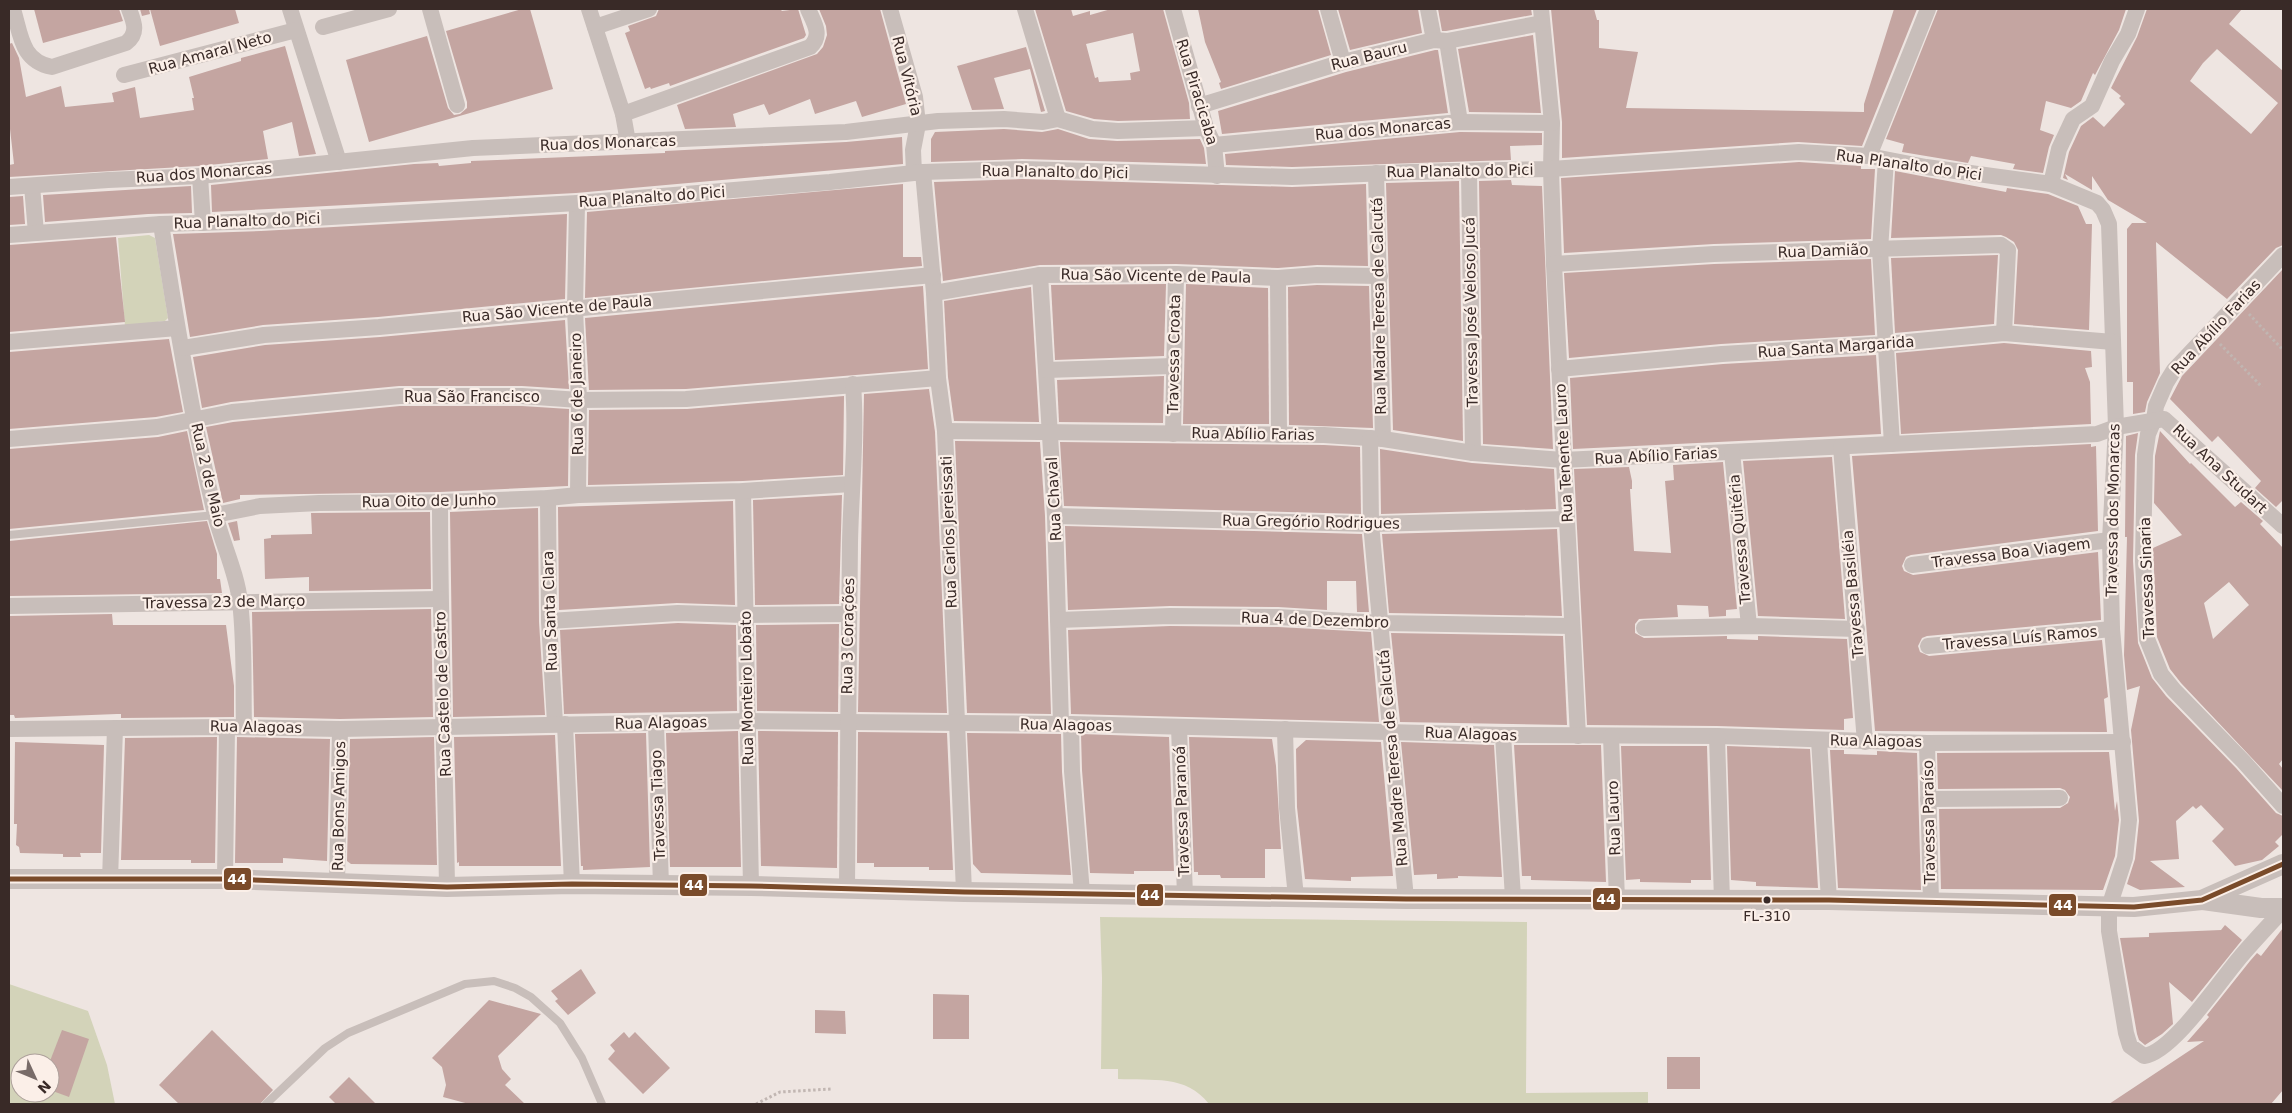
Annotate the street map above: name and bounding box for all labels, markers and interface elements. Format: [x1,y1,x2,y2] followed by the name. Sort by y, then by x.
[146,28,274,78] street label: Rua Amaral Neto
[888,34,926,118] street label: Rua Vitória
[1172,37,1222,147] street label: Rua Piracicaba
[1329,38,1409,74] street label: Rua Bauru
[1314,114,1452,144] street label: Rua dos Monarcas
[540,132,677,154] street label: Rua dos Monarcas
[1835,146,1983,184] street label: Rua Planalto do Pici
[135,159,273,187] street label: Rua dos Monarcas
[1386,161,1534,181] street label: Rua Planalto do Pici
[981,162,1129,182] street label: Rua Planalto do Pici
[578,183,726,211] street label: Rua Planalto do Pici
[1368,197,1390,415] street label: Rua Madre Teresa de Calcutá
[173,209,321,233] street label: Rua Planalto do Pici
[1460,217,1482,408] street label: Travessa José Veloso Jucá
[1777,240,1869,262] street label: Rua Damião
[1060,265,1252,287] street label: Rua São Vicente de Paula
[2167,276,2265,378] street label: Rua Abílio Farias
[461,292,653,326] street label: Rua São Vicente de Paula
[1164,294,1184,415] street label: Travessa Croata
[567,333,587,455] street label: Rua 6 de Janeiro
[1757,333,1915,361] street label: Rua Santa Margarida
[1551,383,1577,523] street label: Rua Tenente Lauro
[404,388,540,406] street label: Rua São Francisco
[187,421,229,529] street label: Rua 2 de Maio
[2169,421,2271,517] street label: Rua Ana Studart
[2102,423,2124,598] street label: Travessa dos Monarcas
[1191,424,1315,444] street label: Rua Abílio Farias
[1594,444,1718,468] street label: Rua Abílio Farias
[937,455,961,609] street label: Rua Carlos Jereissati
[1043,456,1065,542] street label: Rua Chaval
[1725,473,1755,606] street label: Travessa Quitéria
[362,491,496,511] street label: Rua Oito de Junho
[1222,511,1400,533] street label: Rua Gregório Rodrigues
[2136,517,2158,640] street label: Travessa Sinaria
[1838,529,1868,660] street label: Travessa Basiléia
[1929,534,2092,572] street label: Travessa Boa Viagem
[539,550,561,672] street label: Rua Santa Clara
[838,577,858,695] street label: Rua 3 Corações
[141,592,306,612] street label: Travessa 23 de Março
[1241,608,1389,632] street label: Rua 4 de Dezembro
[737,610,757,766] street label: Rua Monteiro Lobato
[431,611,455,777] street label: Rua Castelo de Castro
[1941,622,2098,654] street label: Travessa Luís Ramos
[1375,649,1411,867] street label: Rua Madre Teresa de Calcutá
[615,713,708,733] street label: Rua Alagoas
[1020,715,1113,735] street label: Rua Alagoas
[210,717,303,737] street label: Rua Alagoas
[1424,723,1518,745] street label: Rua Alagoas
[1830,731,1923,751] street label: Rua Alagoas
[329,741,349,871] street label: Rua Bons Amigos
[1171,745,1193,878] street label: Travessa Paranoá
[647,749,669,862] street label: Travessa Tiago
[1919,760,1939,885] street label: Travessa Paraíso
[1604,780,1624,856] street label: Rua Lauro
[223,867,252,891] line badge: 44
[227,871,247,887] text: 44
[679,873,708,897] line badge: 44
[684,877,704,893] text: 44
[1136,883,1164,907] line badge: 44
[1140,887,1160,903] text: 44
[1592,887,1621,911] line badge: 44
[1596,891,1616,907] text: 44
[2048,893,2077,917] line badge: 44
[1762,895,1772,905] marker: FL-310
[2053,897,2073,913] text: 44
[1743,908,1791,924] place label: FL-310
[10,1053,60,1103] north arrow
[35,1077,54,1097] text: N

